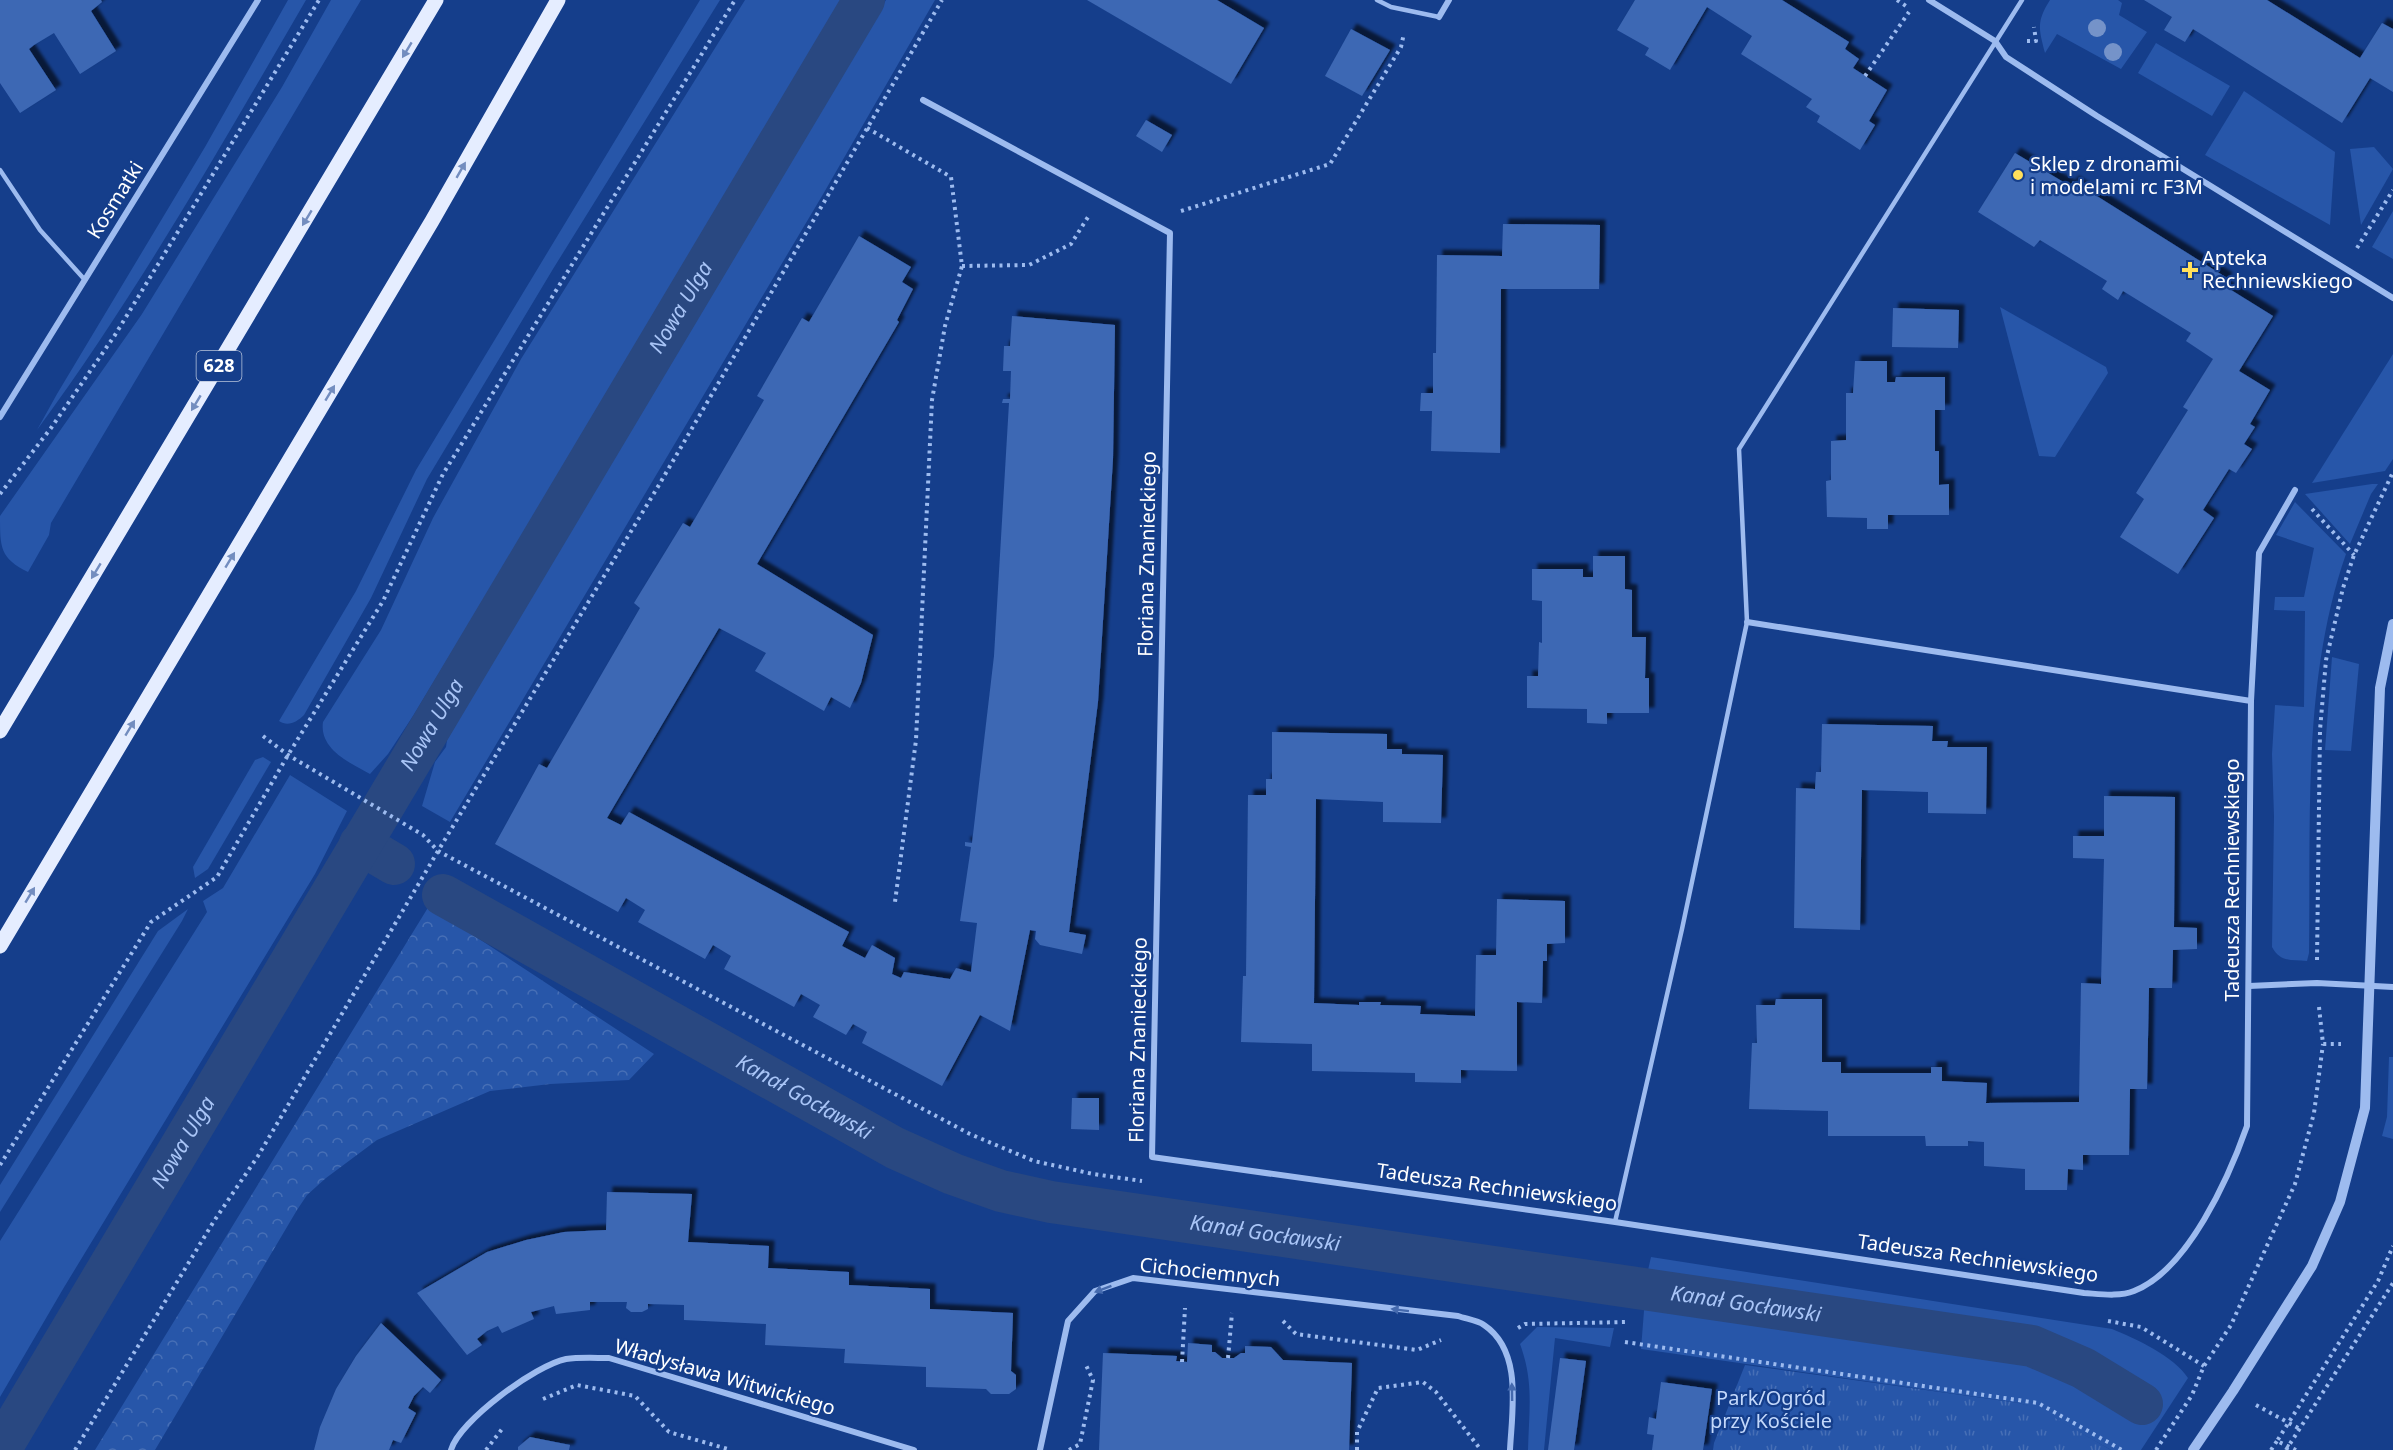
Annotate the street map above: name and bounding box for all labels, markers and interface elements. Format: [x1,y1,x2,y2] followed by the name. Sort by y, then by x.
[401,42,412,58] one-way arrow
[2030,150,2203,200] place label: Sklep z dronami i modelami rc F3M
[80,156,149,244] street label: Kosmatki
[456,161,466,178] one-way arrow
[2011,168,2025,182] marker: Sklep z dronami i modelami rc F3M
[302,210,312,227] one-way arrow
[2202,244,2353,294] place label: Apteka Rechniewskiego
[642,256,718,358] water label: Nowa Ulga
[2183,263,2197,277] marker: Apteka Rechniewskiego
[196,351,242,381] road number: 628
[324,385,335,401] one-way arrow
[191,395,202,411] one-way arrow
[1131,451,1162,657] street label: Floriana Znanieckiego
[224,552,235,568] one-way arrow
[91,563,102,579] one-way arrow
[393,673,469,776] water label: Nowa Ulga
[124,720,135,736] one-way arrow
[2218,759,2245,1001] street label: Tadeusza Rechniewskiego
[25,886,35,903] one-way arrow
[1122,937,1153,1143] street label: Floriana Znanieckiego
[732,1047,878,1146] water label: Kanał Gocławski
[144,1091,221,1193] water label: Nowa Ulga
[1375,1156,1619,1217] street label: Tadeusza Rechniewskiego
[1188,1208,1343,1257] water label: Kanał Gocławski
[1856,1227,2100,1288] street label: Tadeusza Rechniewskiego
[1138,1251,1282,1292] street label: Cichociemnych
[1669,1278,1824,1328] water label: Kanał Gocławski
[1094,1284,1112,1294] one-way arrow
[1390,1305,1409,1314] one-way arrow
[612,1332,839,1421] street label: Władysława Witwickiego
[1507,1382,1517,1401] one-way arrow
[1710,1384,1832,1434] park label: Park/Ogród przy Kościele

